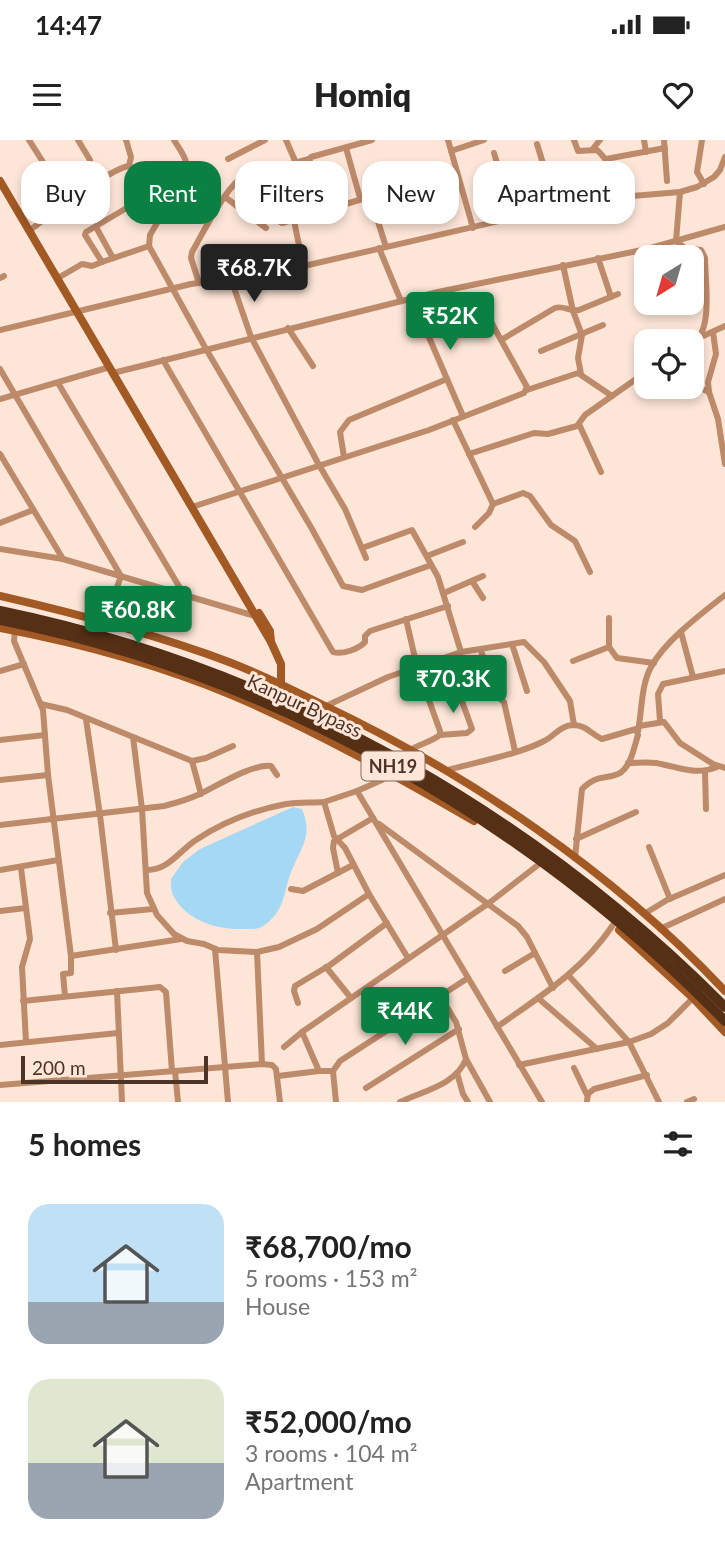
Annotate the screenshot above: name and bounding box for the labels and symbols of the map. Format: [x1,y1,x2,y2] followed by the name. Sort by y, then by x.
[197,244,311,304] pin: ₹68.7K
[634,245,704,315] north arrow
[409,292,491,352] pin: ₹52K
[81,587,195,646] pin: ₹60.8K
[396,656,510,715] pin: ₹70.3K
[244,668,366,742] street label: Kanpur Bypass
[362,752,424,780] road number: NH19
[364,988,446,1047] pin: ₹44K
[21,1053,208,1085] scale bar

